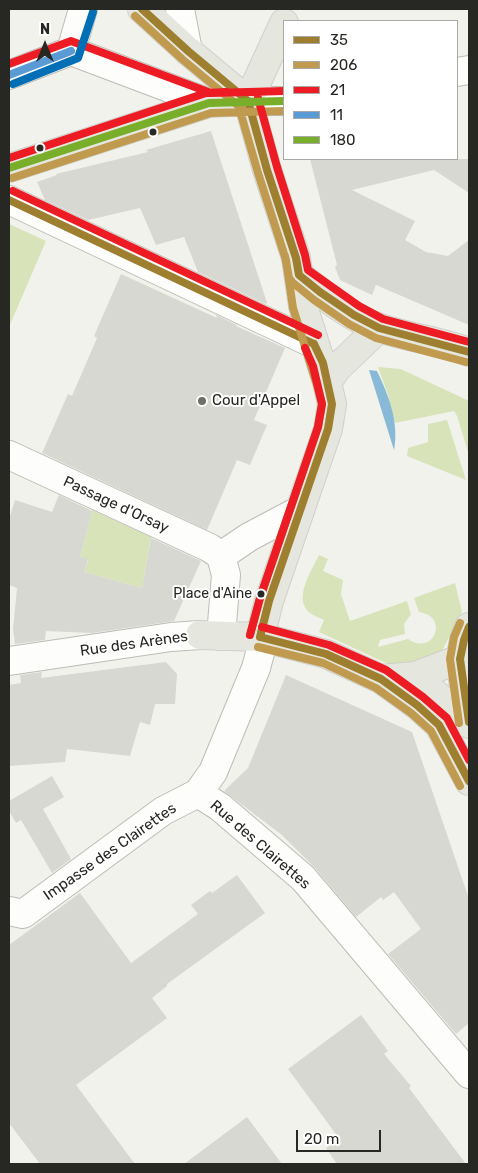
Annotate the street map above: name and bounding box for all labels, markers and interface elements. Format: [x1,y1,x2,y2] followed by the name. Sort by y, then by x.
[20,20,70,70] north arrow
[283,20,458,160] legend
[40,21,50,38] text: N
[330,31,348,49] text: 35
[330,56,357,74] text: 206
[330,81,345,99] text: 21
[330,106,343,124] text: 11
[148,127,158,137] unlabelled marker
[330,131,356,149] text: 180
[35,143,45,153] unlabelled marker
[212,392,300,410] place label: Cour d'Appel
[196,395,208,407] marker: Cour d'Appel
[60,473,172,537] street label: Passage d'Orsay
[173,586,252,602] place label: Place d'Aine
[256,589,266,599] marker: Place d'Aine
[79,628,189,660] street label: Rue des Arènes
[206,797,314,893] street label: Rue des Clairettes
[40,799,180,905] street label: Impasse des Clairettes
[298,1120,383,1152] scale bar
[304,1130,339,1148] text: 20 m

